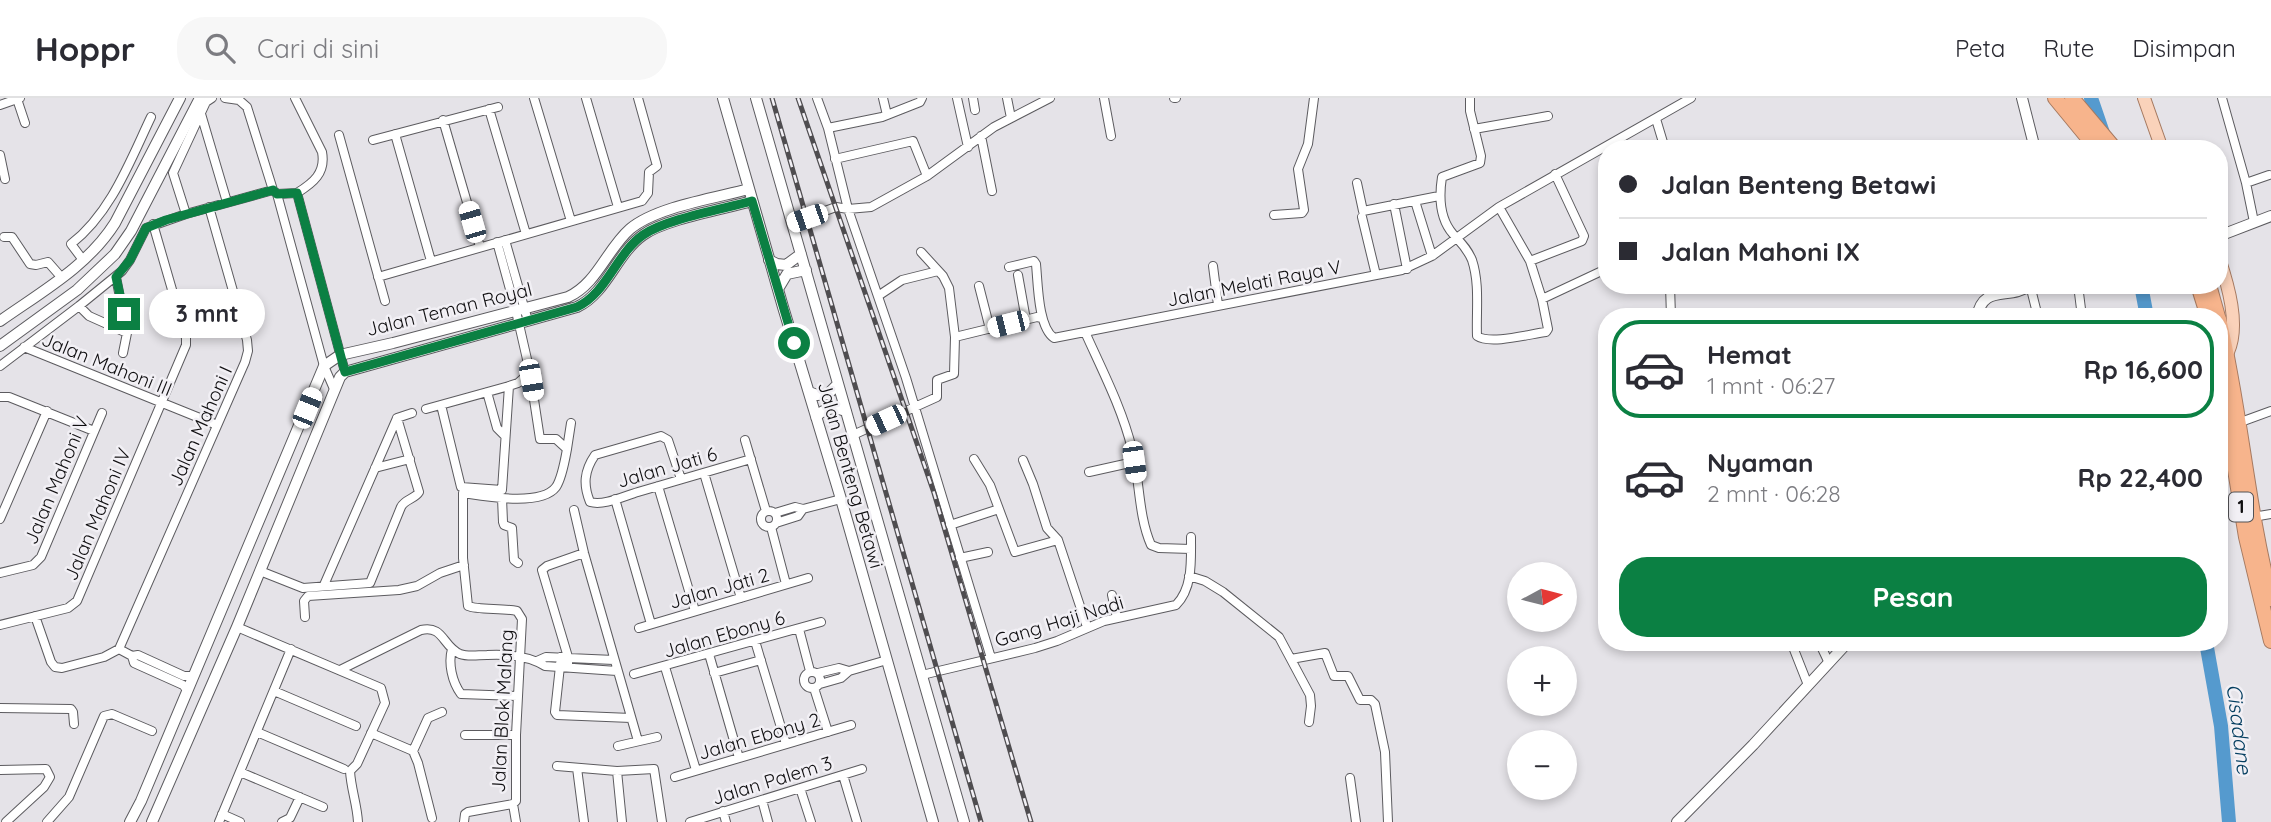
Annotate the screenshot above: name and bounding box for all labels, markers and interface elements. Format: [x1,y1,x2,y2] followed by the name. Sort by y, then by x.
[177,17,667,80] search box
[35,28,135,69] text: Hoppr
[201,29,239,67] icon: search
[257,32,379,65] text: Cari di sini
[1955,33,2005,63] text: Peta
[2043,33,2094,63] text: Rute
[2132,33,2236,63] text: Disimpan
[1661,168,1936,201] text: Jalan Benteng Betawi
[457,199,488,245] car
[784,201,831,235] car
[1661,235,1860,268] text: Jalan Mahoni IX
[1165,254,1343,312] street label: Jalan Melati Raya V
[364,277,534,341] street label: Jalan Teman Royal
[148,290,264,339] callout: 3 mnt
[108,298,140,330] route end
[175,299,239,328] text: 3 mnt
[986,309,1031,339] car
[38,327,176,401] street label: Jalan Mahoni III
[778,327,810,359] route start
[1623,338,1686,401] icon: car
[1707,338,1792,371] text: Hemat
[2084,353,2203,386] text: Rp 16,600
[518,357,545,403] car
[163,362,237,490] street label: Jalan Mahoni I
[1707,371,1835,400] text: 1 mnt · 06:27
[813,379,889,571] street label: Jalan Benteng Betawi
[290,385,325,431] car
[863,402,910,438] car
[18,412,94,548] street label: Jalan Mahoni V
[1121,440,1148,484] car
[614,441,720,493] street label: Jalan Jati 6
[58,444,136,584] street label: Jalan Mahoni IV
[1623,446,1686,509] icon: car
[1707,446,1814,479] text: Nyaman
[2078,461,2203,494] text: Rp 22,400
[1707,479,1841,508] text: 2 mnt · 06:28
[2229,492,2253,522] road number: 1
[1619,557,2207,637] button: Pesan
[666,562,772,614] street label: Jalan Jati 2
[1507,562,1577,632] north arrow
[1507,562,1577,800] map controls
[992,590,1126,652] street label: Gang Haji Nadi
[660,605,788,663] street label: Jalan Ebony 6
[486,629,518,793] street label: Jalan Blok Malang
[1507,646,1577,716] button: +
[2222,682,2259,776] water label: Cisadane
[695,707,823,765] street label: Jalan Ebony 2
[1507,730,1577,800] button: −
[709,750,835,810] street label: Jalan Palem 3

